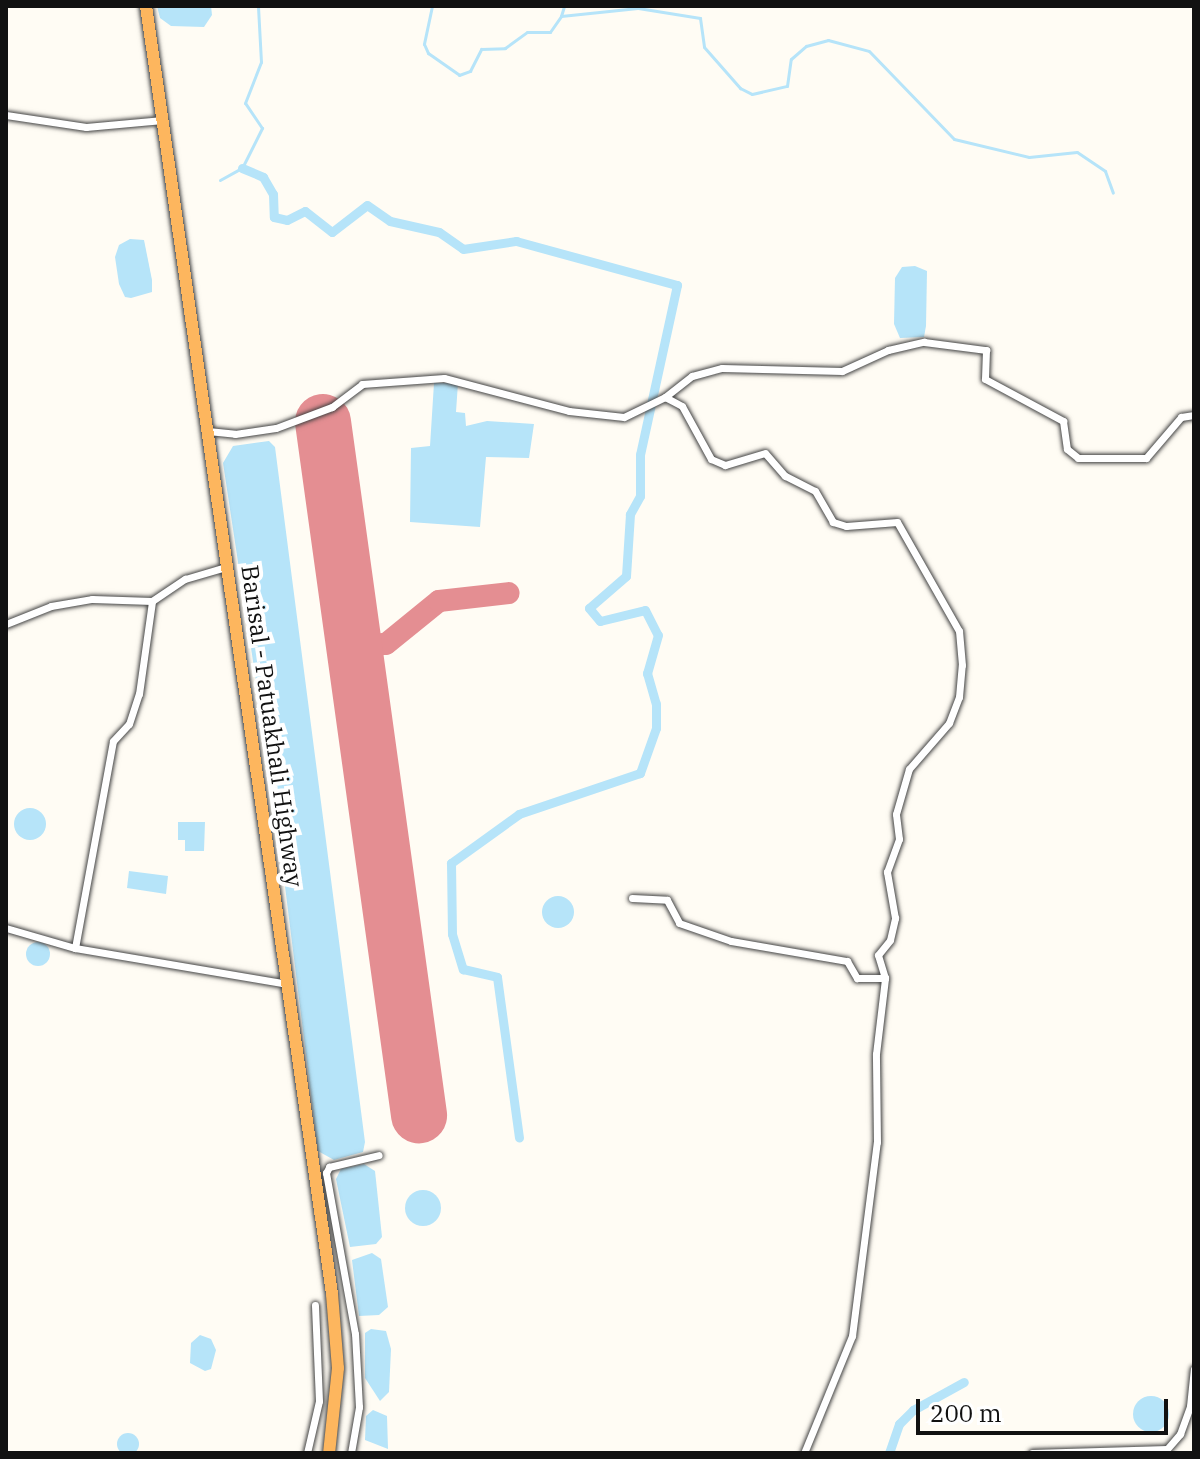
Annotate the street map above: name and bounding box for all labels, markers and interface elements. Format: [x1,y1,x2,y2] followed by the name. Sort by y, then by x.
[235,563,309,889] street label: Barisal - Patuakhali Highway
[920,1383,1172,1433] scale bar
[930,1397,1002,1429] text: 200 m

